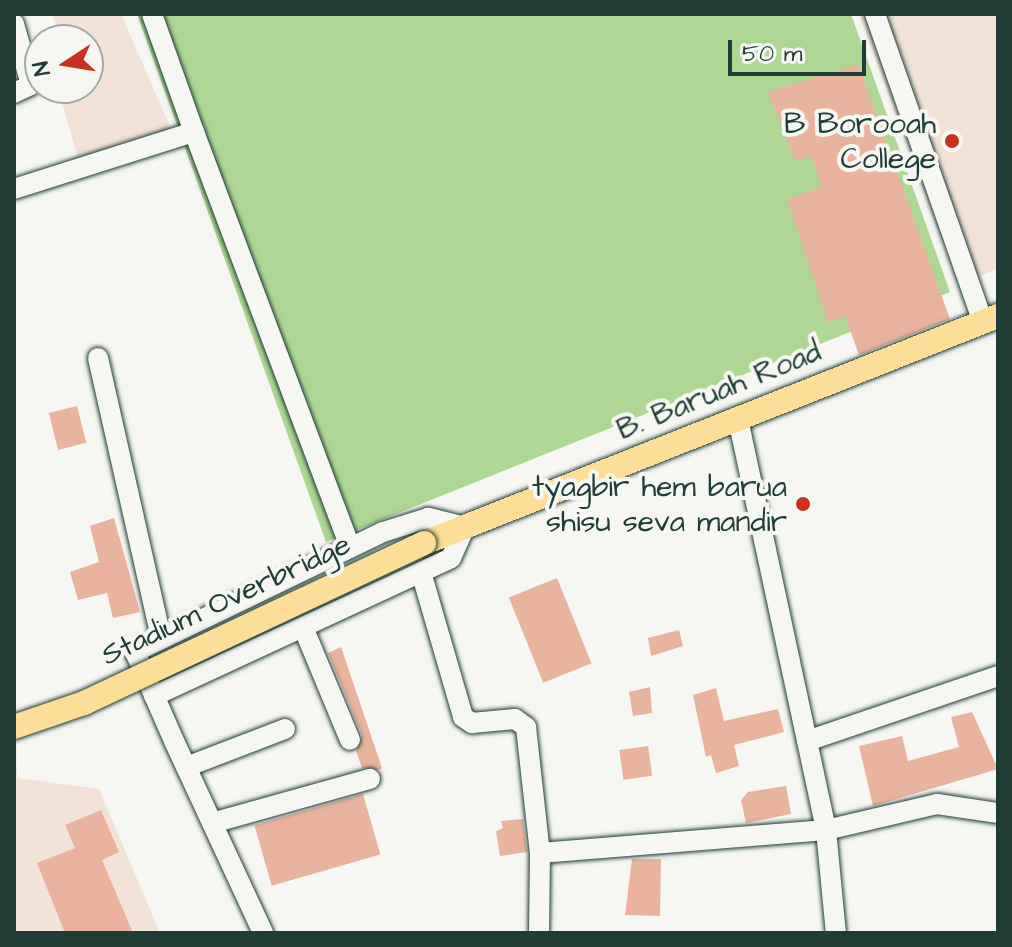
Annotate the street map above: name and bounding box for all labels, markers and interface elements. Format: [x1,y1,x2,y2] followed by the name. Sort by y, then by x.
[24,24,104,104] north arrow
[732,24,870,74] scale bar
[742,37,802,71] text: 50 m
[25,59,59,79] text: N
[784,106,936,176] place label: B Borooah College
[943,132,961,150] marker: B Borooah College
[612,334,826,448] street label: B. Baruah Road
[532,469,787,540] place label: tyagbir hem barua shisu seva mandir
[794,495,812,513] marker: tyagbir hem barua shisu seva mandir
[96,526,356,674] street label: Stadium Overbridge

